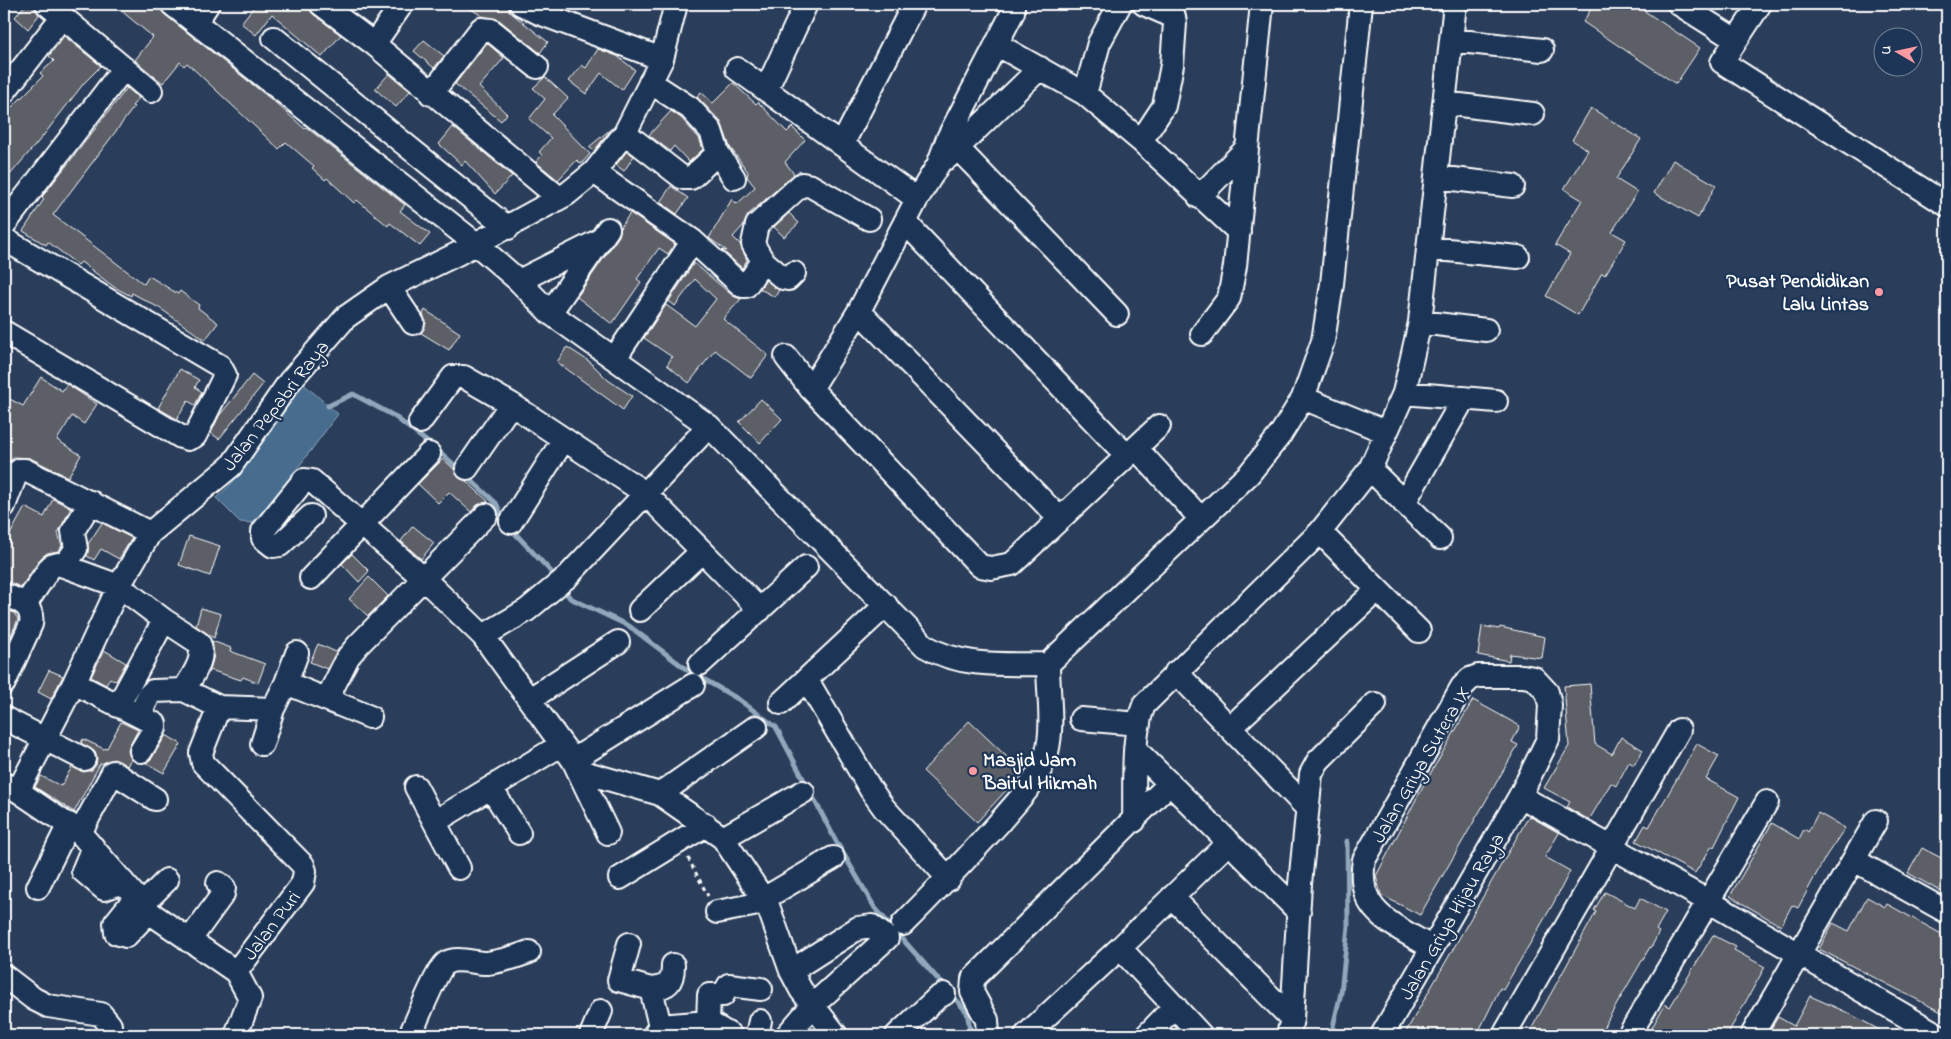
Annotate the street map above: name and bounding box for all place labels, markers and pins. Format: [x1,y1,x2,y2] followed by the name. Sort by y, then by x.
[1726,268,1869,320] place label: Pusat Pendidikan Lalu Lintas
[1873,286,1885,298] marker: Pusat Pendidikan Lalu Lintas
[982,747,1097,799] place label: Masjid Jam Baitul Hikmah
[967,765,979,777] marker: Masjid Jam Baitul Hikmah

